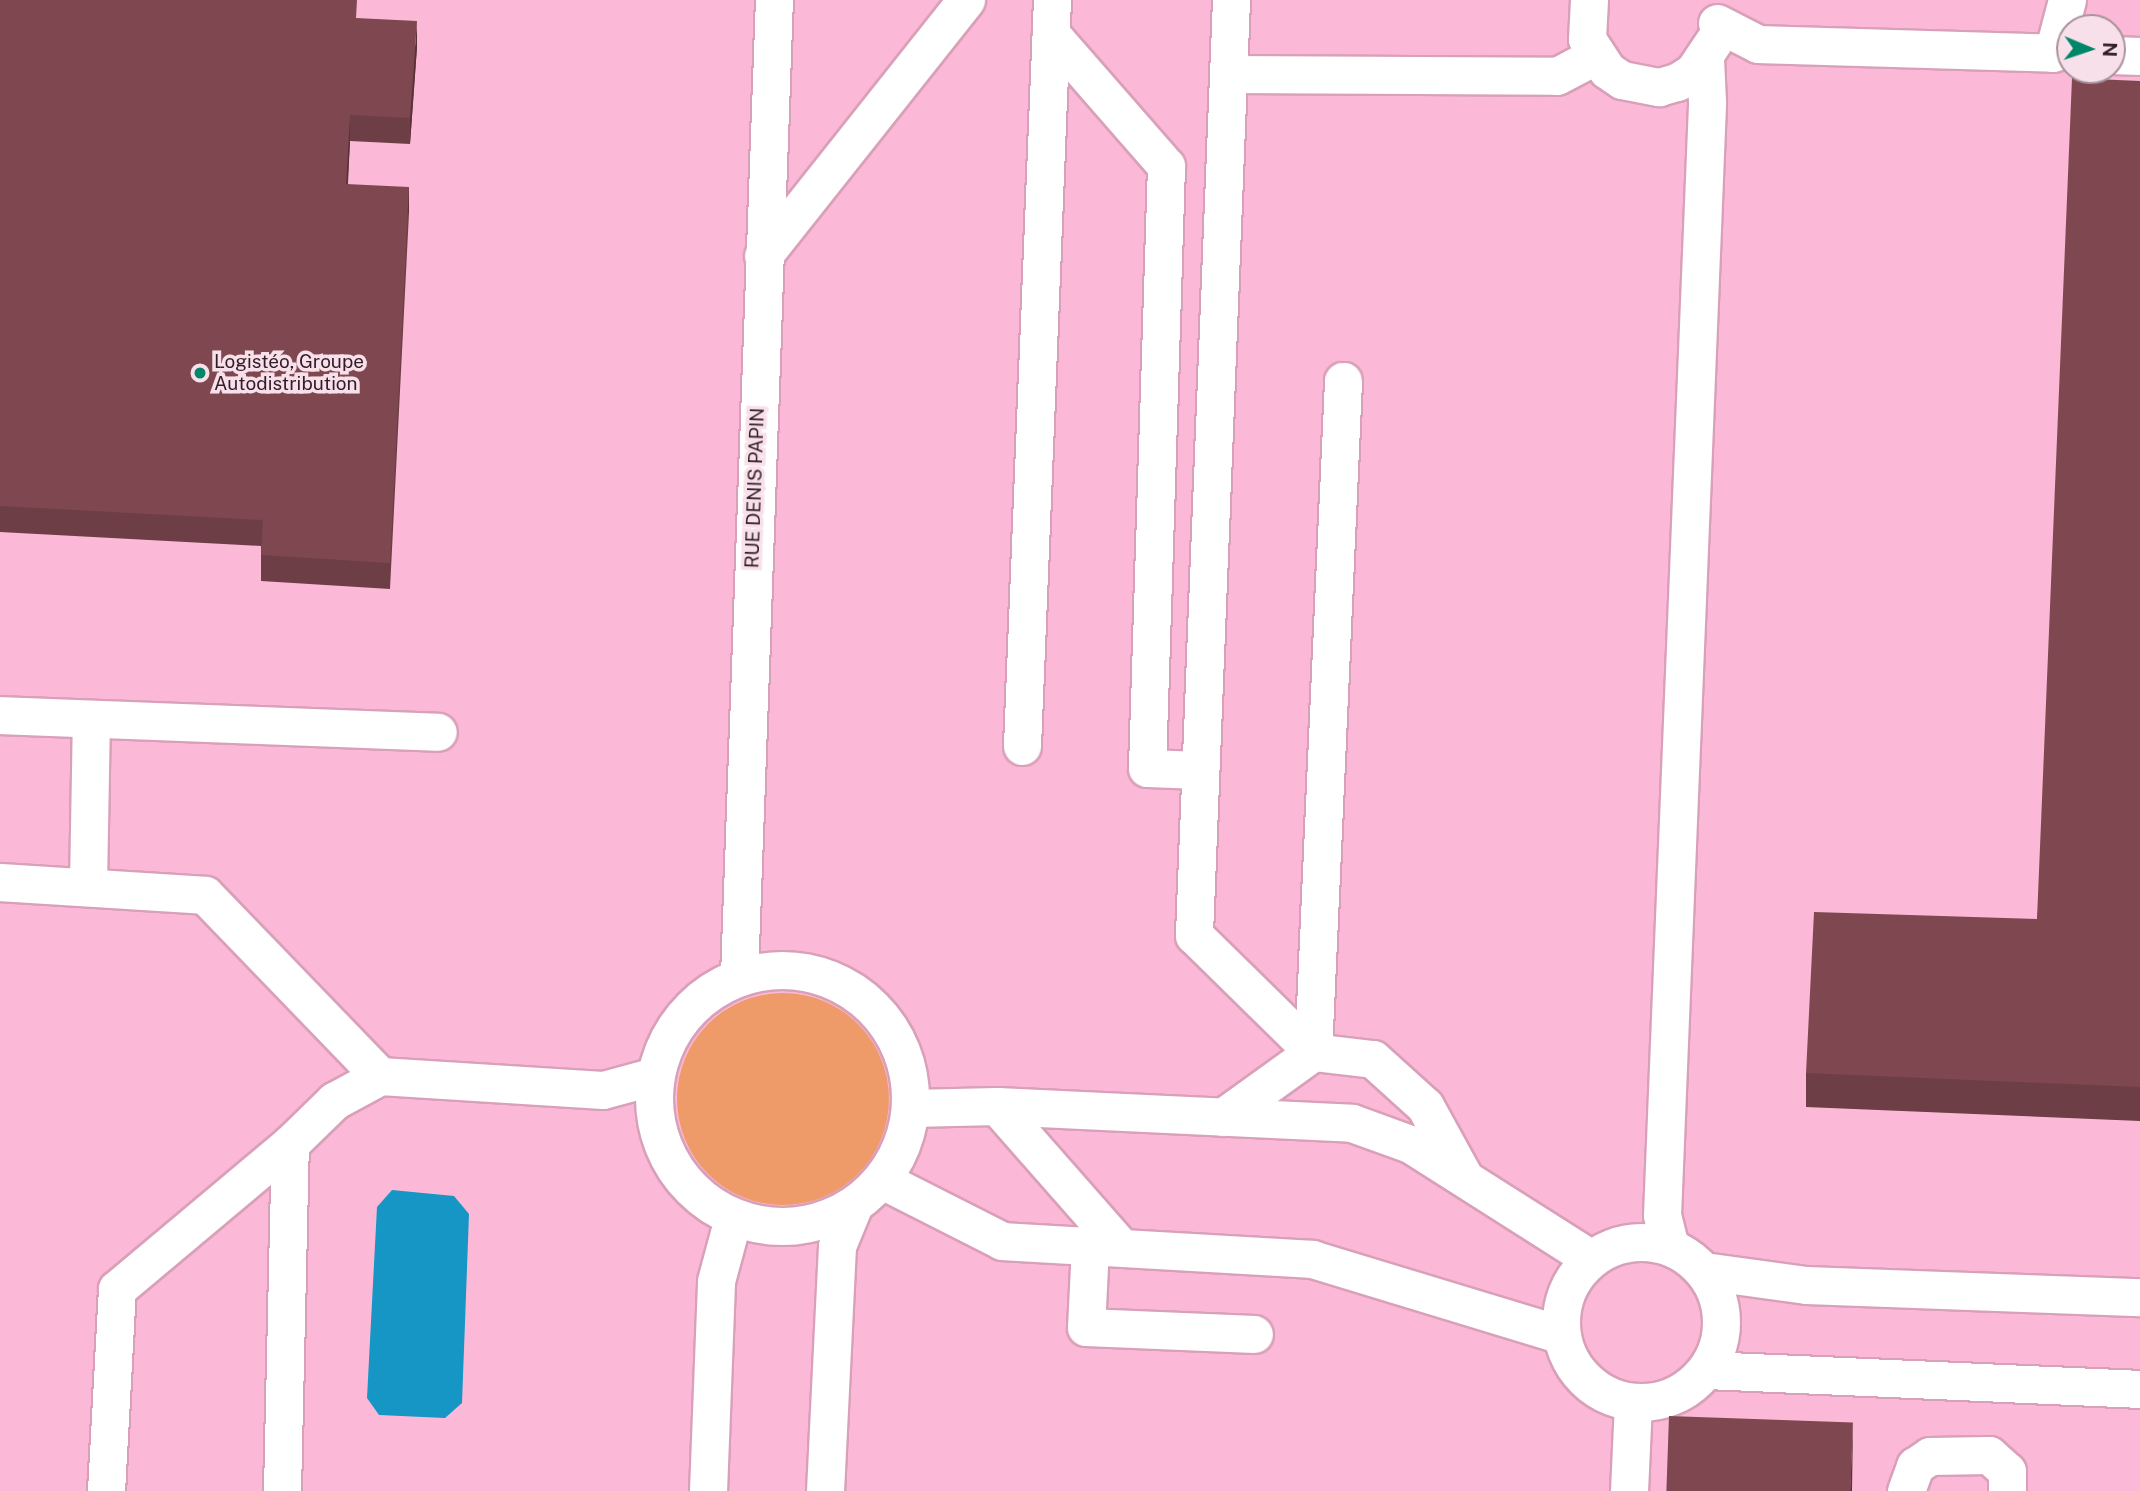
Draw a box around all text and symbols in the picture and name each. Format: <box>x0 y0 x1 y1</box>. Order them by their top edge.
north arrow <box>2056 14 2126 84</box>
text: N <box>2099 42 2121 57</box>
place label: Logistéo, Groupe Autodistribution <box>214 351 364 395</box>
marker: Logistéo, Groupe Autodistribution <box>192 365 208 381</box>
street label: RUE DENIS PAPIN <box>741 407 769 569</box>

